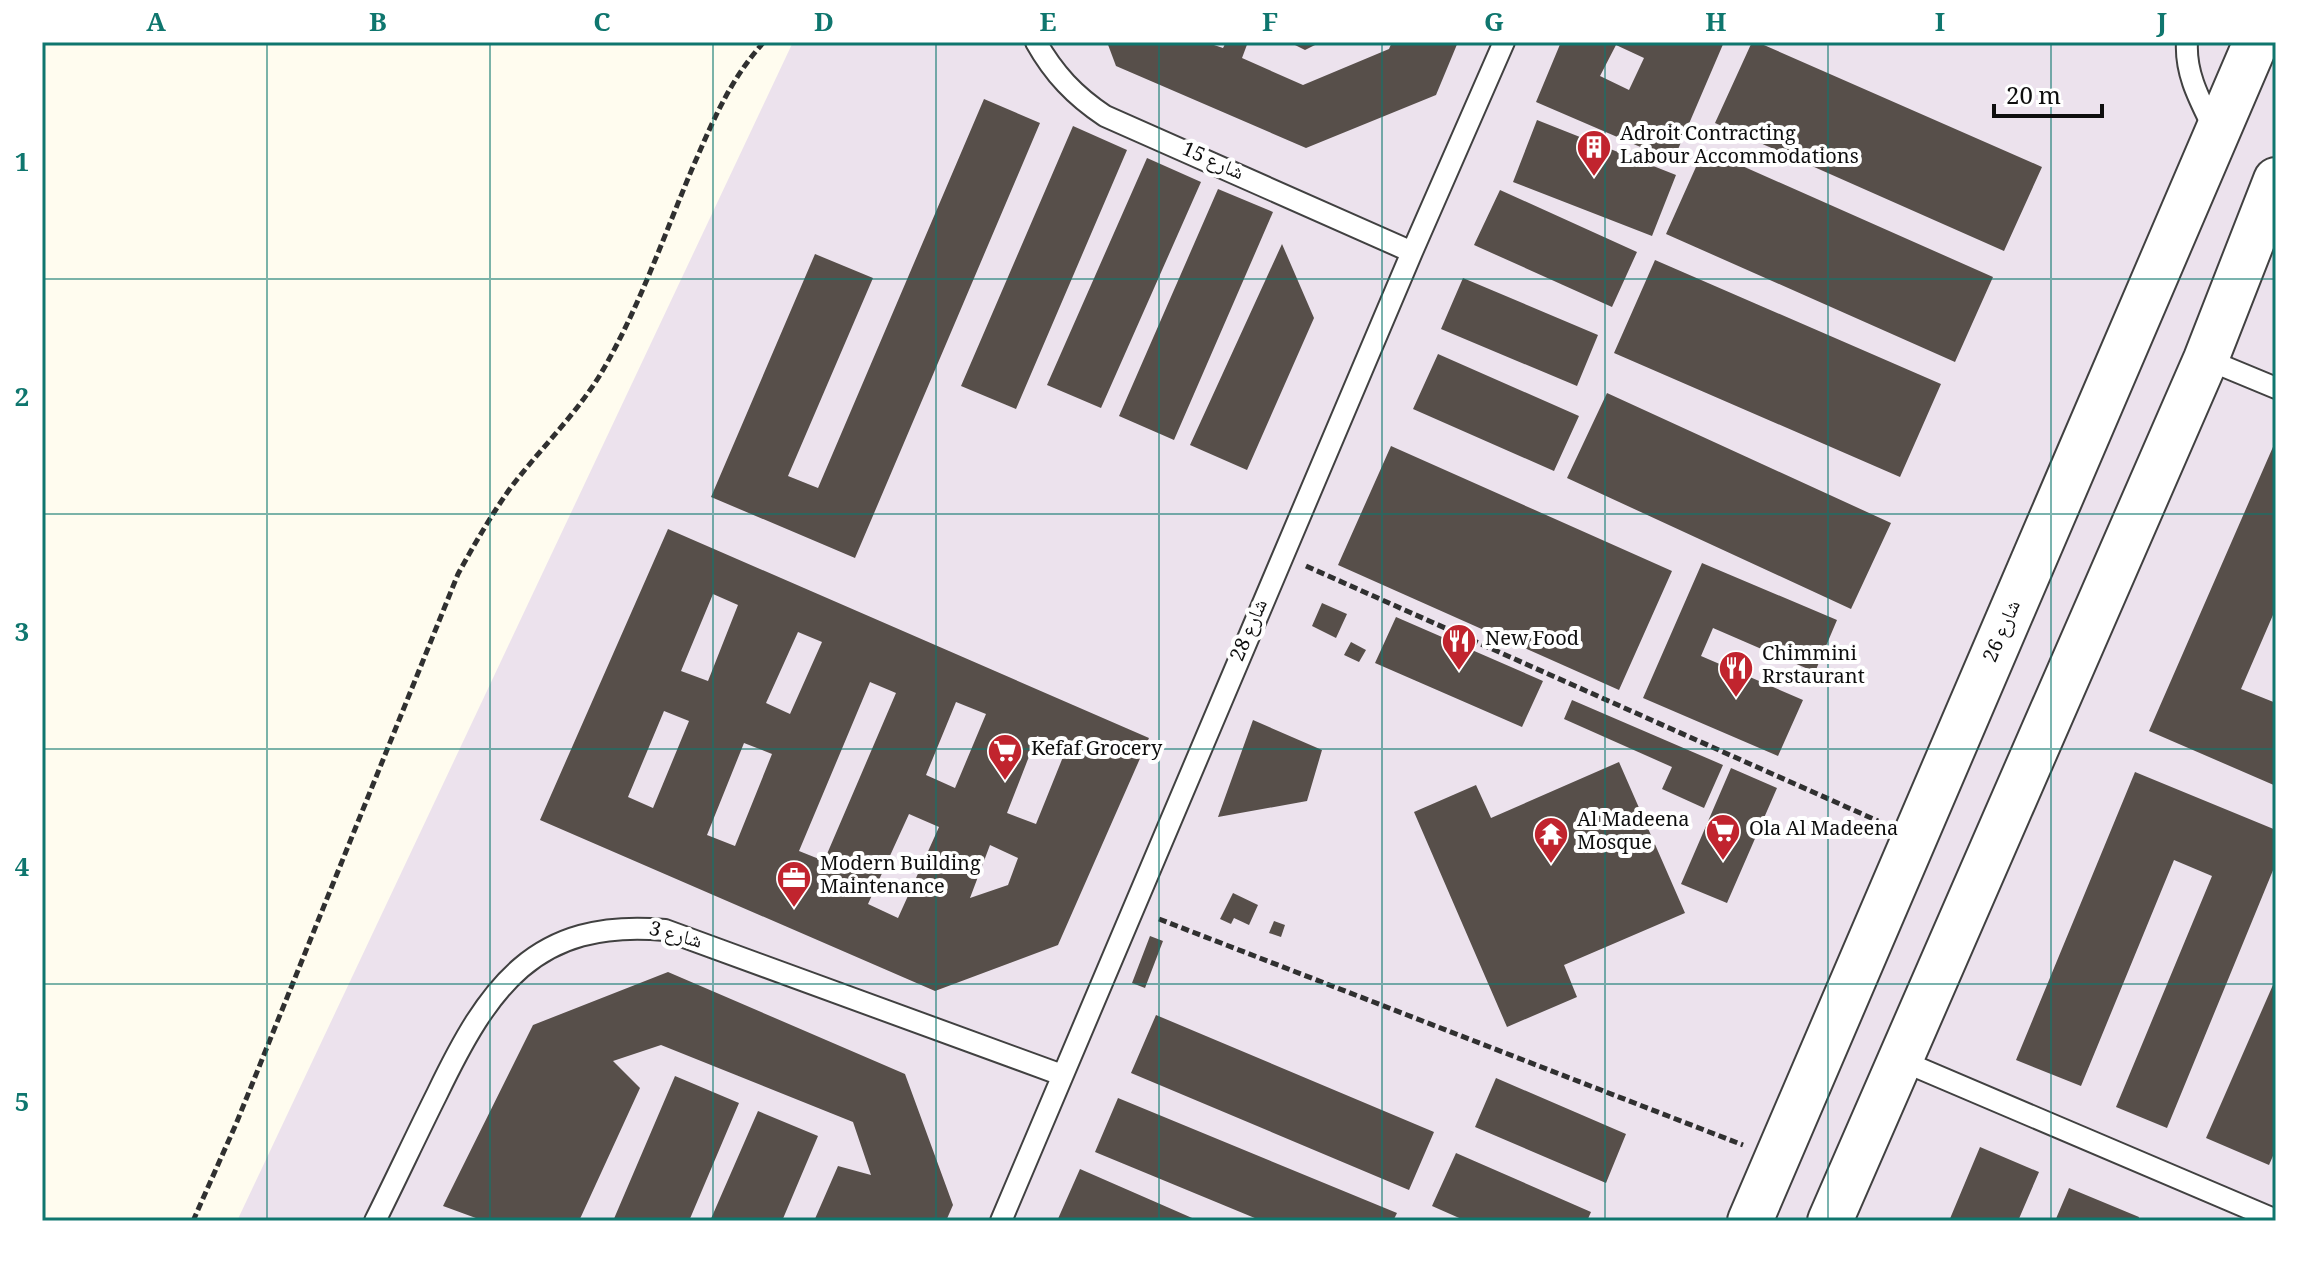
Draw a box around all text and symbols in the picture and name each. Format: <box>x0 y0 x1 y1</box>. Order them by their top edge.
text: A <box>146 3 166 47</box>
text: B <box>369 3 387 47</box>
text: C <box>593 3 611 47</box>
text: D <box>814 3 834 47</box>
text: E <box>1040 3 1057 47</box>
text: F <box>1262 3 1278 47</box>
text: G <box>1484 3 1504 47</box>
text: H <box>1705 3 1727 47</box>
text: I <box>1935 3 1945 47</box>
text: J <box>2156 3 2167 47</box>
scale bar <box>1994 68 2102 118</box>
text: 20 m <box>2006 78 2061 119</box>
place label: Adroit Contracting Labour Accommodations <box>1620 119 1859 176</box>
building icon: Adroit Contracting Labour Accommodations <box>1575 128 1613 178</box>
street label: شارع 15 <box>1175 134 1249 192</box>
text: 1 <box>15 143 29 187</box>
text: 2 <box>15 378 29 422</box>
street label: شارع 28 <box>1223 595 1279 667</box>
street label: شارع 26 <box>1976 596 2032 668</box>
text: 3 <box>15 613 29 657</box>
restaurant icon: New Food <box>1440 622 1478 672</box>
place label: New Food <box>1485 624 1579 658</box>
place label: Chimmini Rrstaurant <box>1762 639 1865 696</box>
restaurant icon: Chimmini Rrstaurant <box>1717 649 1755 699</box>
supermarket icon: Kefaf Grocery <box>986 732 1024 782</box>
place label: Kefaf Grocery <box>1031 734 1163 768</box>
place label: Al Madeena Mosque <box>1577 805 1690 862</box>
supermarket icon: Ola Al Madeena <box>1704 812 1742 862</box>
place label: Ola Al Madeena <box>1749 814 1898 848</box>
temple icon: Al Madeena Mosque <box>1532 815 1570 865</box>
text: 4 <box>15 848 30 892</box>
place label: Modern Building Maintenance <box>820 849 981 906</box>
office icon: Modern Building Maintenance <box>775 859 813 909</box>
street label: شارع 3 <box>645 914 705 960</box>
text: 5 <box>15 1083 29 1127</box>

